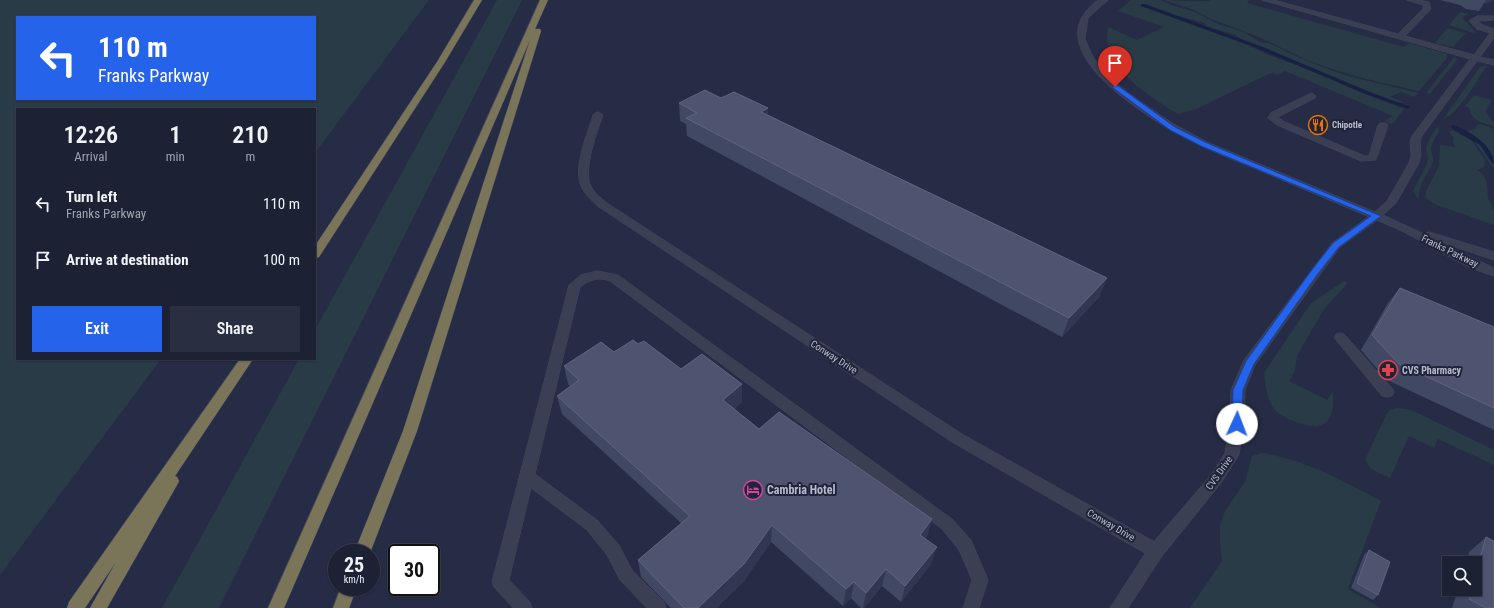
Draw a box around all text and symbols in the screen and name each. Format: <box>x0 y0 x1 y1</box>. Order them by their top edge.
text: 110 m <box>98 31 168 64</box>
icon: left <box>32 32 84 84</box>
pin <box>1098 46 1132 87</box>
icon: arrive <box>1104 52 1126 74</box>
text: Franks Parkway <box>98 65 209 86</box>
restaurant icon: Chipotle <box>1307 114 1329 136</box>
place label: Chipotle <box>1332 120 1363 130</box>
text: 12:26 <box>64 121 118 149</box>
text: 1 <box>169 121 181 149</box>
text: 210 <box>232 121 268 149</box>
text: Arrival <box>74 149 107 164</box>
text: min <box>166 149 185 164</box>
text: m <box>245 149 255 164</box>
text: Turn left <box>66 188 117 206</box>
icon: left <box>32 193 54 215</box>
text: 110 m <box>263 195 300 213</box>
text: Franks Parkway <box>66 206 146 221</box>
street label: Franks Parkway <box>1420 233 1480 269</box>
icon: arrive <box>32 249 54 271</box>
text: Arrive at destination <box>66 251 189 269</box>
text: 100 m <box>263 251 300 269</box>
button: Exit <box>32 306 162 352</box>
button: Share <box>170 306 300 352</box>
street label: Conway Drive <box>809 338 860 376</box>
pharmacy icon: CVS Pharmacy <box>1377 359 1399 381</box>
place label: CVS Pharmacy <box>1402 365 1462 376</box>
position arrow <box>1216 403 1258 445</box>
street label: CVS Drive <box>1203 454 1235 492</box>
hotel icon: Cambria Hotel <box>742 479 764 501</box>
place label: Cambria Hotel <box>767 483 836 497</box>
street label: Conway Drive <box>1085 507 1137 543</box>
speed limit sign: 30 <box>388 544 440 596</box>
text: 25 <box>344 553 364 577</box>
map controls <box>1442 556 1482 596</box>
button: search <box>1442 556 1482 596</box>
text: km/h <box>344 574 364 585</box>

